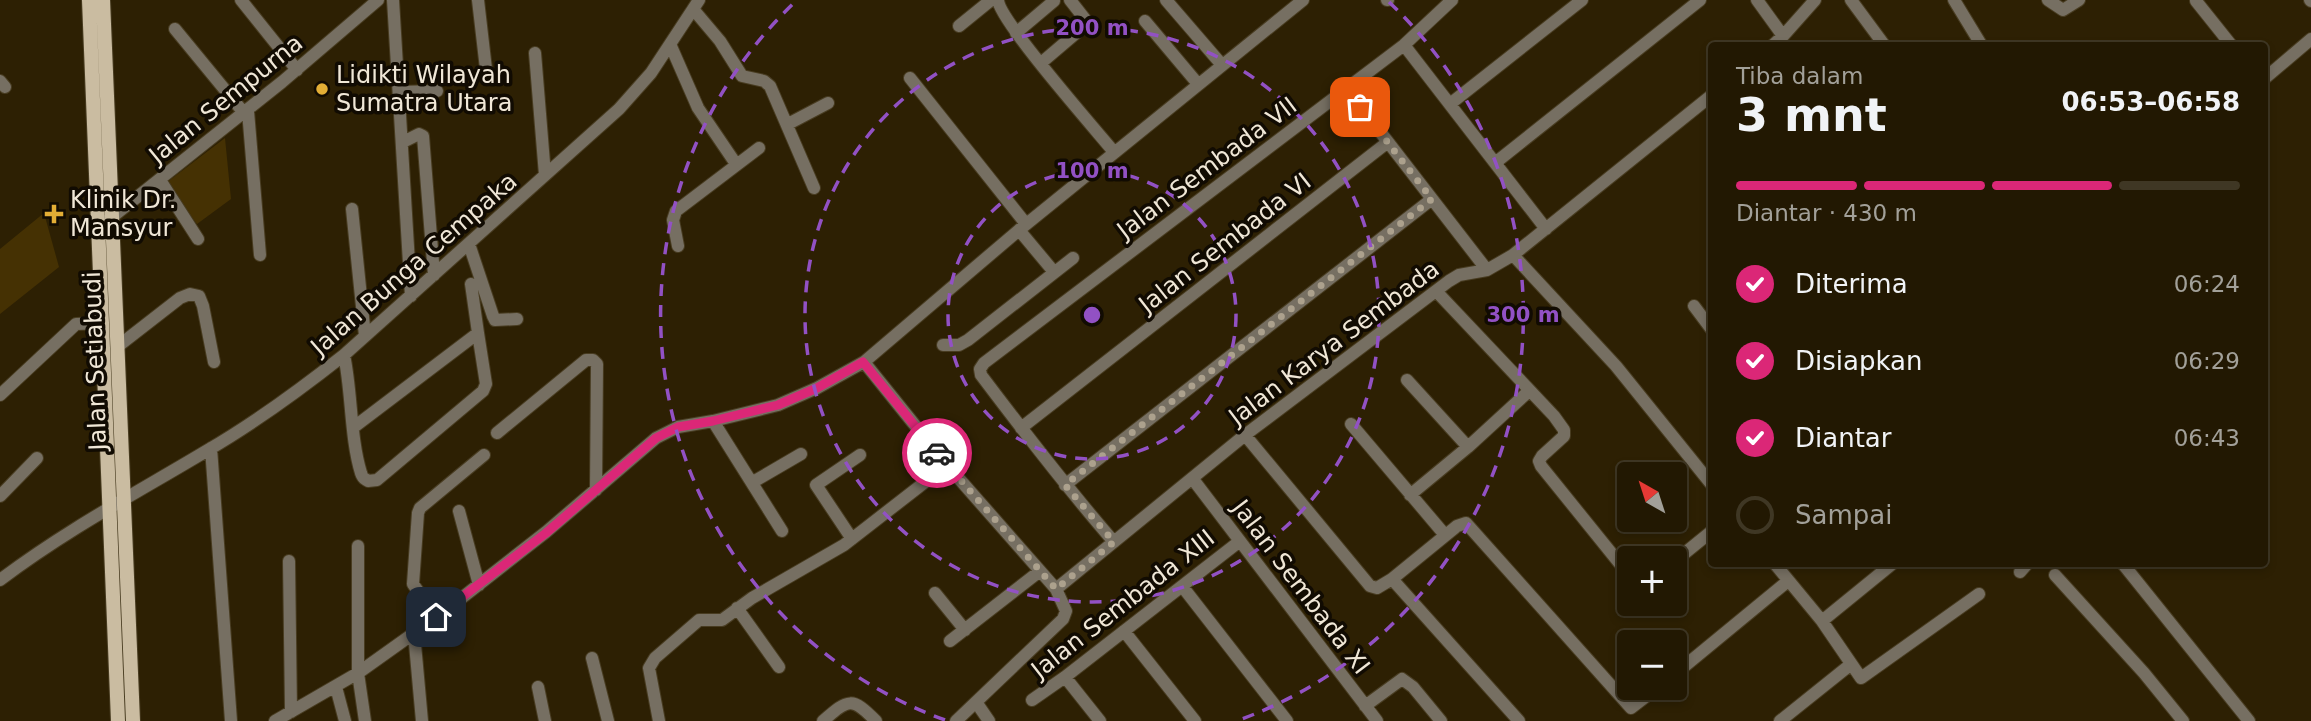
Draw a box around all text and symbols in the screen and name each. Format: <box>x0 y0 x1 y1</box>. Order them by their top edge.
text: 200 m <box>1055 16 1129 40</box>
street label: Jalan Sempurna <box>142 29 308 171</box>
place label: Lidikti Wilayah Sumatra Utara <box>336 61 512 117</box>
text: Tiba dalam <box>1736 63 1863 89</box>
pin <box>1330 77 1390 137</box>
marker: Lidikti Wilayah Sumatra Utara <box>314 81 330 97</box>
text: 06:53–06:58 <box>2061 87 2240 117</box>
icon: bag <box>1341 88 1379 126</box>
text: 3 mnt <box>1736 88 1887 142</box>
street label: Jalan Sembada VII <box>1111 91 1303 245</box>
text: 100 m <box>1055 159 1129 183</box>
street label: Jalan Bunga Cempaka <box>304 167 523 362</box>
street label: Jalan Sembada VI <box>1133 167 1317 319</box>
place label: Klinik Dr. Mansyur <box>70 186 176 242</box>
text: Diantar · 430 m <box>1736 200 1917 226</box>
marker: Klinik Dr. Mansyur <box>44 204 64 224</box>
street label: Jalan Karya Sembada <box>1222 255 1445 432</box>
icon: check <box>1736 265 1774 303</box>
text: Diterima <box>1795 269 1908 299</box>
street label: Jalan Setiabudi <box>78 271 112 453</box>
text: 06:24 <box>2174 271 2240 297</box>
centre of rings <box>1080 303 1104 327</box>
text: 300 m <box>1486 303 1560 327</box>
icon: check <box>1736 342 1774 380</box>
text: Disiapkan <box>1795 346 1922 376</box>
text: 06:29 <box>2174 348 2240 374</box>
courier <box>902 418 972 488</box>
icon: check <box>1736 419 1774 457</box>
text: Diantar <box>1795 423 1891 453</box>
text: 06:43 <box>2174 425 2240 451</box>
icon: car <box>918 434 956 472</box>
north arrow <box>1617 462 1687 532</box>
map controls <box>1617 462 1687 700</box>
street label: Jalan Sembada XI <box>1225 493 1375 679</box>
text: Sampai <box>1795 500 1892 530</box>
street label: Jalan Sembada XIII <box>1024 524 1220 685</box>
button: + <box>1617 546 1687 616</box>
pin <box>406 587 466 647</box>
icon: home <box>417 598 455 636</box>
button: − <box>1617 630 1687 700</box>

